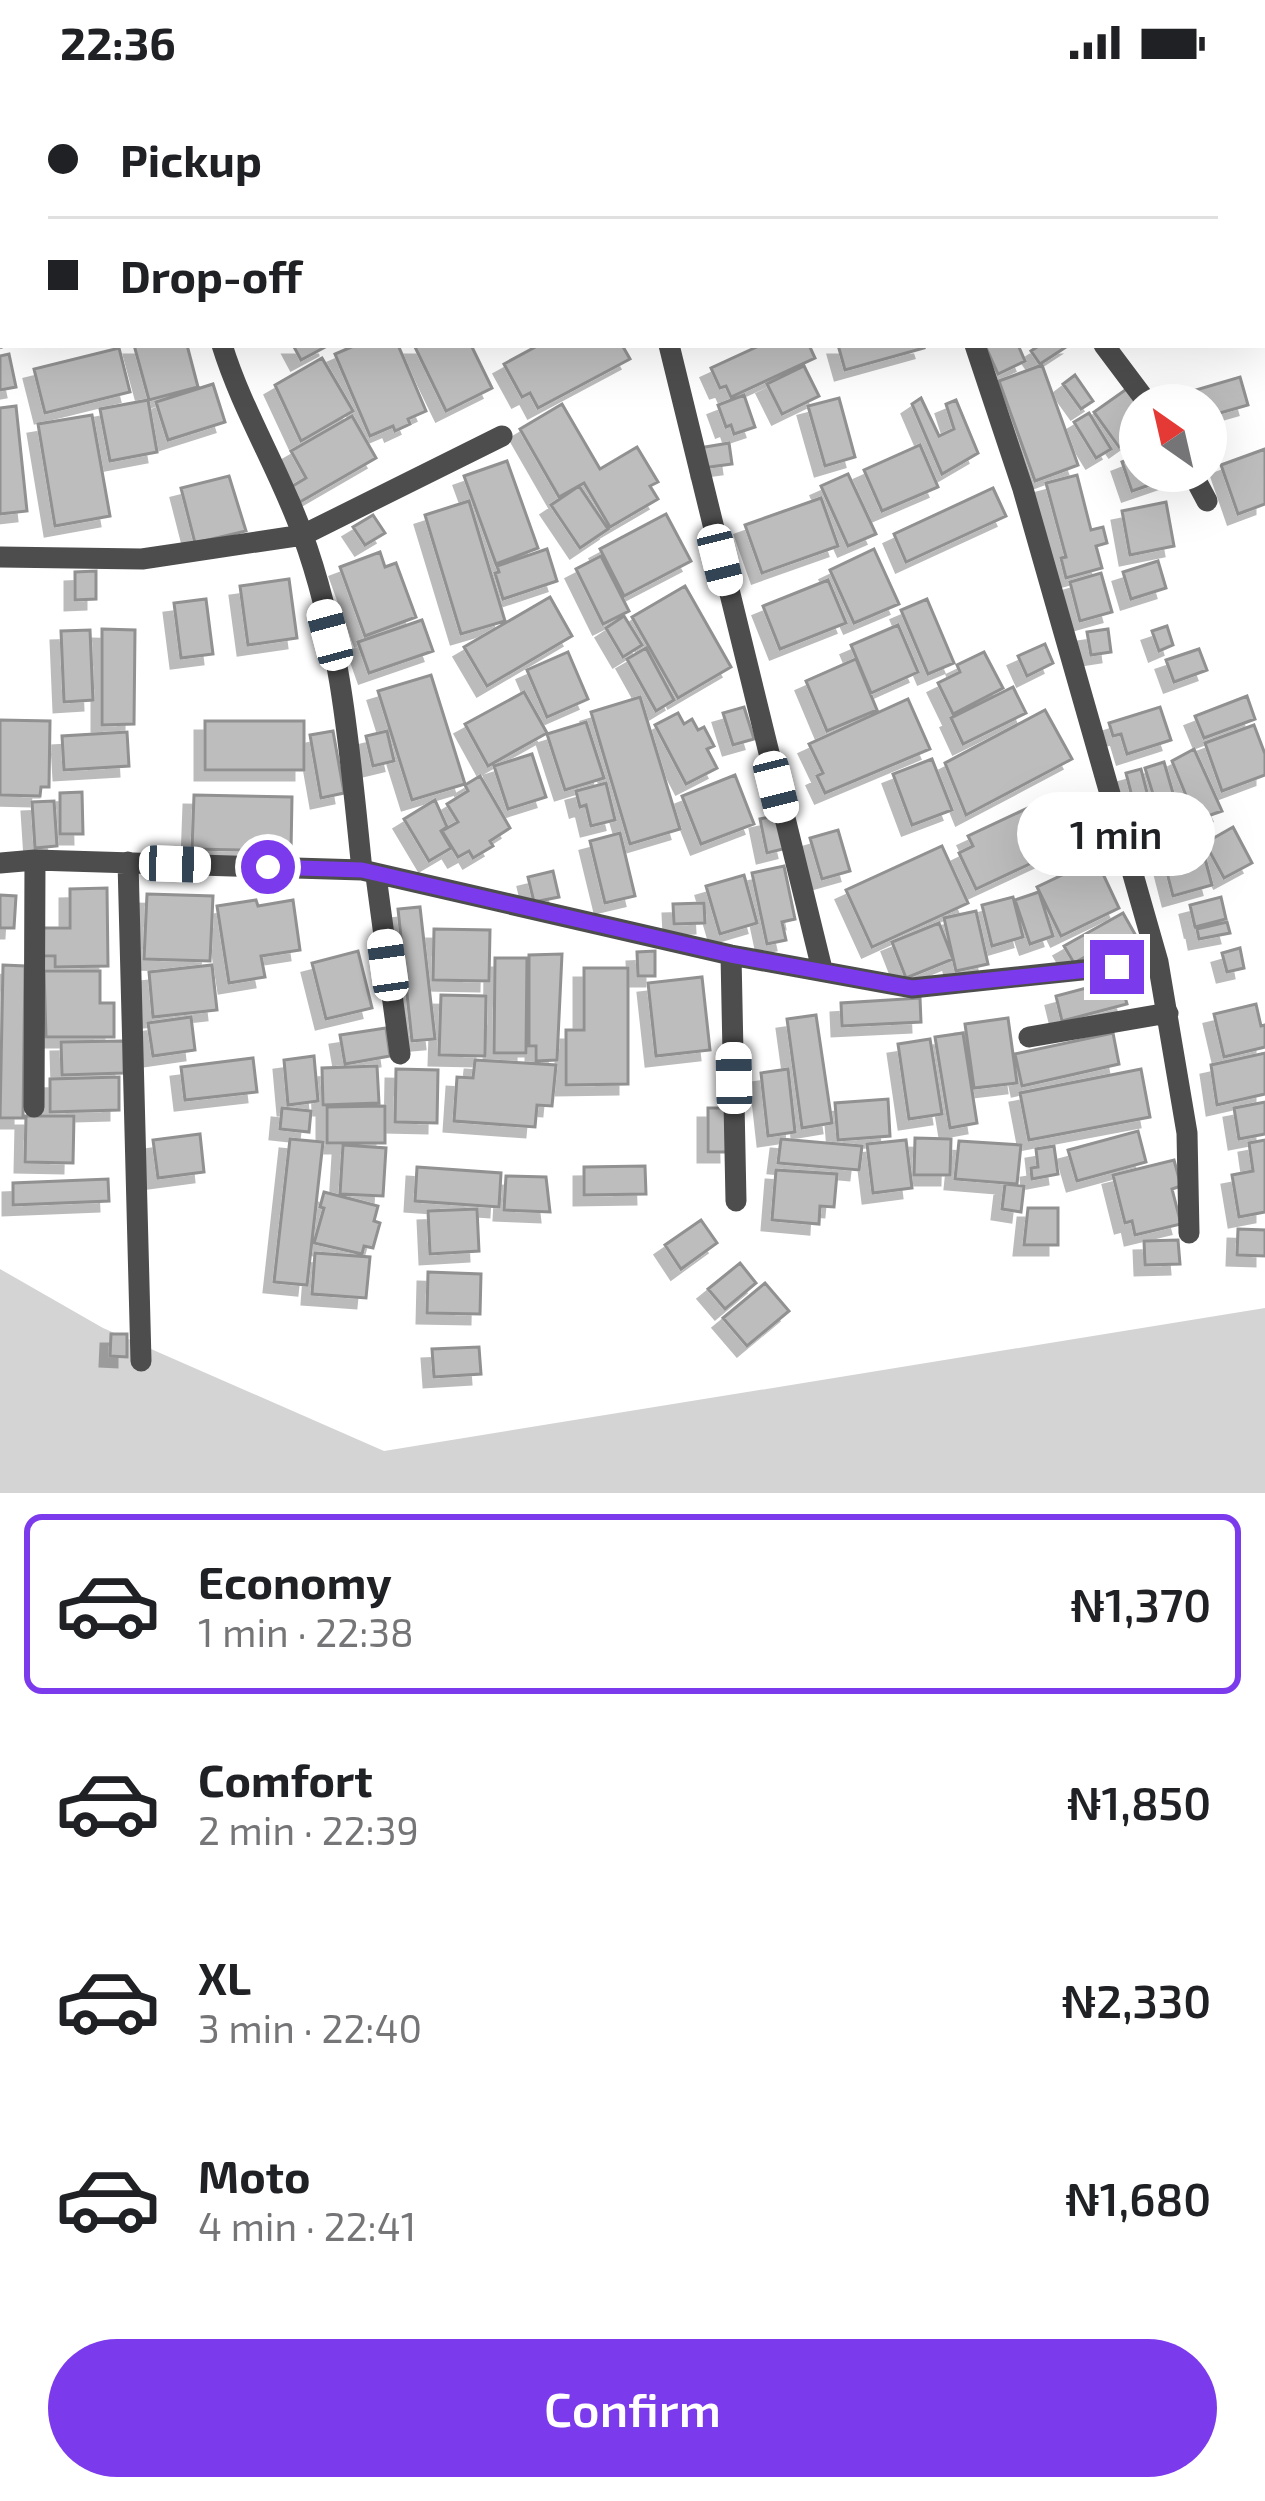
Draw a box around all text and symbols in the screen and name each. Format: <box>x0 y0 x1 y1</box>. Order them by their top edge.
text: 22:36 <box>60 15 176 69</box>
text: Pickup <box>120 132 262 186</box>
text: Drop-off <box>120 248 302 302</box>
north arrow <box>1119 384 1227 492</box>
map controls <box>1119 384 1227 492</box>
car <box>694 521 746 599</box>
car <box>303 596 357 674</box>
car <box>750 748 802 826</box>
callout: 1 min <box>1018 793 1216 877</box>
text: 1 min <box>1070 810 1162 857</box>
route start <box>241 840 295 894</box>
car <box>138 845 212 883</box>
car <box>365 927 411 1003</box>
route end <box>1090 940 1144 994</box>
car <box>715 1042 753 1114</box>
icon: car <box>54 1550 162 1658</box>
text: Economy <box>198 1554 392 1608</box>
text: ₦1,370 <box>1070 1577 1211 1631</box>
text: 1 min · 22:38 <box>198 1608 414 1655</box>
icon: car <box>54 1748 162 1856</box>
text: Comfort <box>198 1752 373 1806</box>
text: ₦1,850 <box>1067 1775 1211 1829</box>
text: 2 min · 22:39 <box>198 1806 419 1853</box>
icon: car <box>54 1946 162 2054</box>
text: XL <box>198 1950 251 2004</box>
text: ₦2,330 <box>1061 1973 1211 2027</box>
text: 3 min · 22:40 <box>198 2004 422 2051</box>
icon: car <box>54 2144 162 2252</box>
text: Moto <box>198 2148 311 2202</box>
text: ₦1,680 <box>1065 2171 1211 2225</box>
text: 4 min · 22:41 <box>198 2202 416 2249</box>
button: Confirm <box>48 2339 1217 2477</box>

